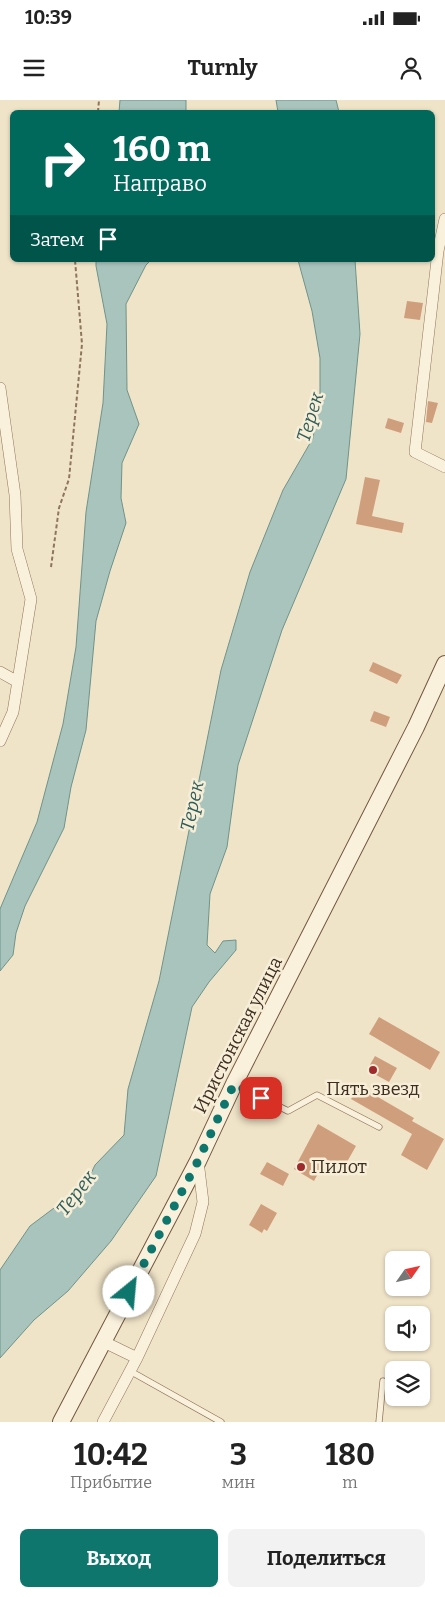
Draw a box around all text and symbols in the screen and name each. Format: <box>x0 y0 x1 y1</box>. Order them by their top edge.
text: 10:39 <box>25 6 72 29</box>
icon: menu <box>20 54 48 82</box>
text: Turnly <box>187 54 258 81</box>
icon: person <box>397 54 425 82</box>
text: 160 m <box>113 128 211 170</box>
icon: right <box>30 130 95 195</box>
text: Направо <box>113 170 207 197</box>
icon: arrive <box>94 225 122 253</box>
text: Затем <box>30 228 84 251</box>
water label: Терек <box>292 389 329 445</box>
water label: Терек <box>175 778 209 833</box>
street label: Иристонская улица <box>189 953 287 1117</box>
marker: Пять звезд <box>367 1064 379 1076</box>
pin <box>240 1077 282 1119</box>
place label: Пять звезд <box>326 1078 420 1100</box>
icon: arrive <box>247 1084 275 1112</box>
place label: Пилот <box>311 1156 367 1178</box>
marker: Пилот <box>295 1161 307 1173</box>
water label: Терек <box>51 1166 101 1220</box>
north arrow <box>385 1251 430 1296</box>
map controls <box>385 1251 430 1406</box>
position arrow <box>102 1265 154 1317</box>
button: sound <box>385 1306 430 1351</box>
button: layers <box>385 1361 430 1406</box>
text: 10:42 <box>74 1437 148 1473</box>
text: 3 <box>230 1437 247 1473</box>
text: 180 <box>325 1437 375 1473</box>
text: Прибытие <box>70 1473 152 1492</box>
text: мин <box>222 1473 255 1492</box>
text: m <box>342 1473 358 1492</box>
button: Выход <box>20 1529 218 1587</box>
button: Поделиться <box>228 1529 425 1587</box>

